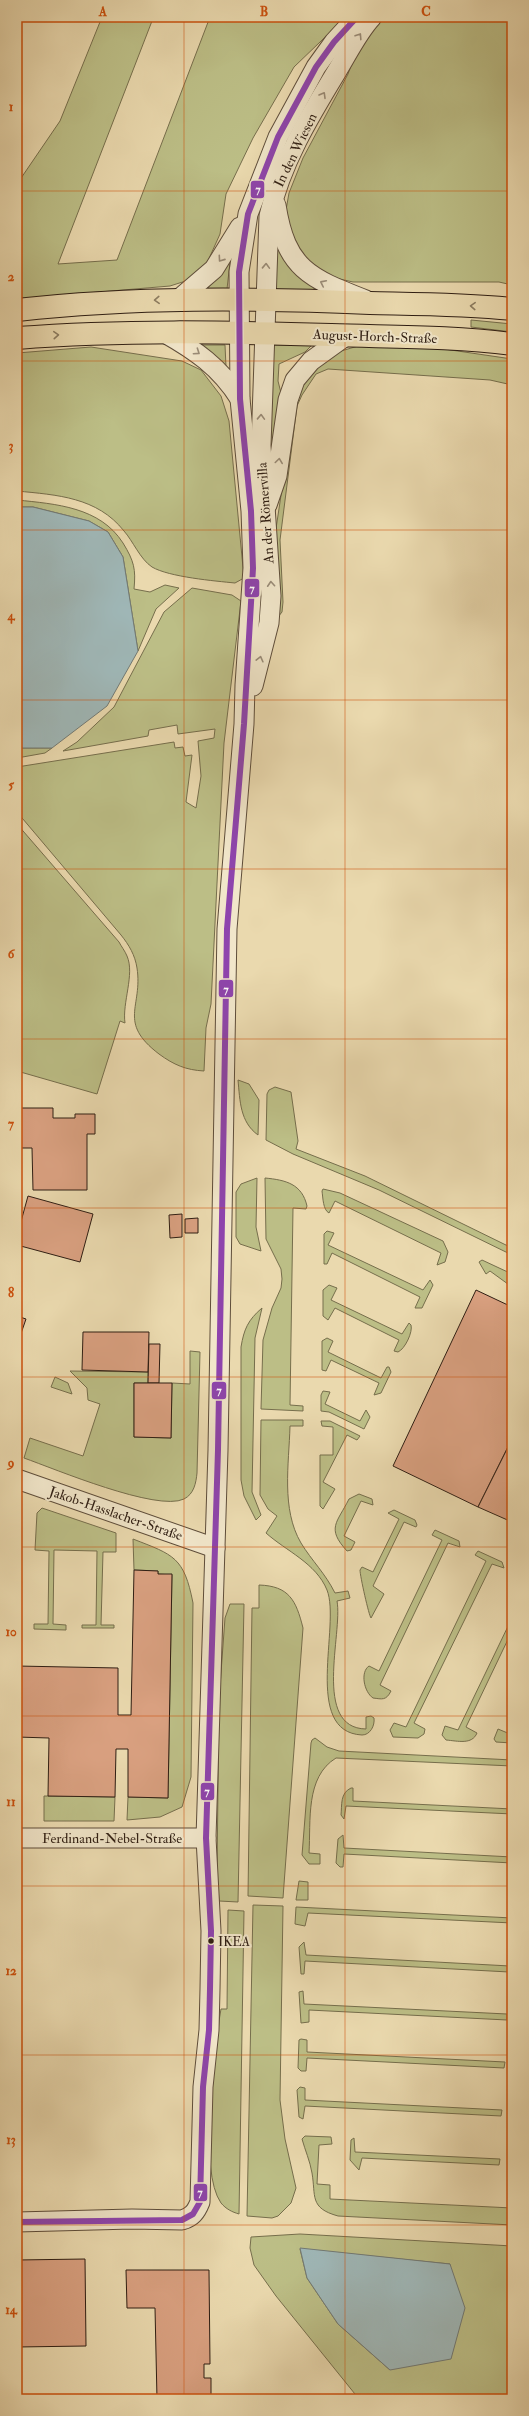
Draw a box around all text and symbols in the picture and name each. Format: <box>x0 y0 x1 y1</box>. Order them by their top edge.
text: A <box>98 4 108 20</box>
text: B <box>260 4 268 20</box>
text: C <box>421 4 431 20</box>
one-way arrow <box>354 34 361 41</box>
one-way arrow <box>318 92 325 99</box>
text: 1 <box>9 99 14 115</box>
street label: In den Wiesen <box>270 110 321 190</box>
line badge: 7 <box>250 180 265 199</box>
text: 7 <box>255 183 261 196</box>
one-way arrow <box>219 255 226 262</box>
one-way arrow <box>262 263 270 269</box>
text: 2 <box>8 269 15 285</box>
one-way arrow <box>320 280 328 288</box>
one-way arrow <box>154 296 160 305</box>
one-way arrow <box>470 302 476 310</box>
street label: August-Horch-Straße <box>312 326 438 347</box>
one-way arrow <box>53 330 59 339</box>
one-way arrow <box>192 347 199 354</box>
one-way arrow <box>257 414 265 420</box>
text: 3 <box>9 438 14 454</box>
one-way arrow <box>274 458 283 464</box>
street label: An der Römervilla <box>253 462 278 565</box>
line badge: 7 <box>244 578 260 598</box>
one-way arrow <box>266 581 275 587</box>
text: 7 <box>249 582 255 595</box>
text: 4 <box>6 608 15 624</box>
one-way arrow <box>256 656 264 662</box>
text: 5 <box>8 777 14 793</box>
text: 6 <box>8 946 16 962</box>
line badge: 7 <box>218 979 234 998</box>
text: 7 <box>223 983 229 996</box>
text: 7 <box>8 1116 15 1132</box>
text: 8 <box>8 1285 14 1301</box>
line badge: 7 <box>211 1381 227 1400</box>
text: 7 <box>216 1384 222 1397</box>
text: 9 <box>6 1455 15 1471</box>
street label: Jakob-Hasslacher-Straße <box>46 1482 185 1544</box>
text: 10 <box>5 1624 17 1640</box>
line badge: 7 <box>200 1782 215 1801</box>
text: 7 <box>204 1785 210 1798</box>
text: 11 <box>6 1794 16 1810</box>
street label: Ferdinand-Nebel-Straße <box>42 1830 182 1847</box>
place label: IKEA <box>218 1934 251 1950</box>
marker: IKEA <box>206 1936 216 1946</box>
text: 12 <box>5 1963 17 1979</box>
text: 13 <box>6 2132 16 2148</box>
line badge: 7 <box>193 2183 208 2202</box>
text: 7 <box>197 2186 203 2199</box>
text: 14 <box>5 2302 18 2318</box>

